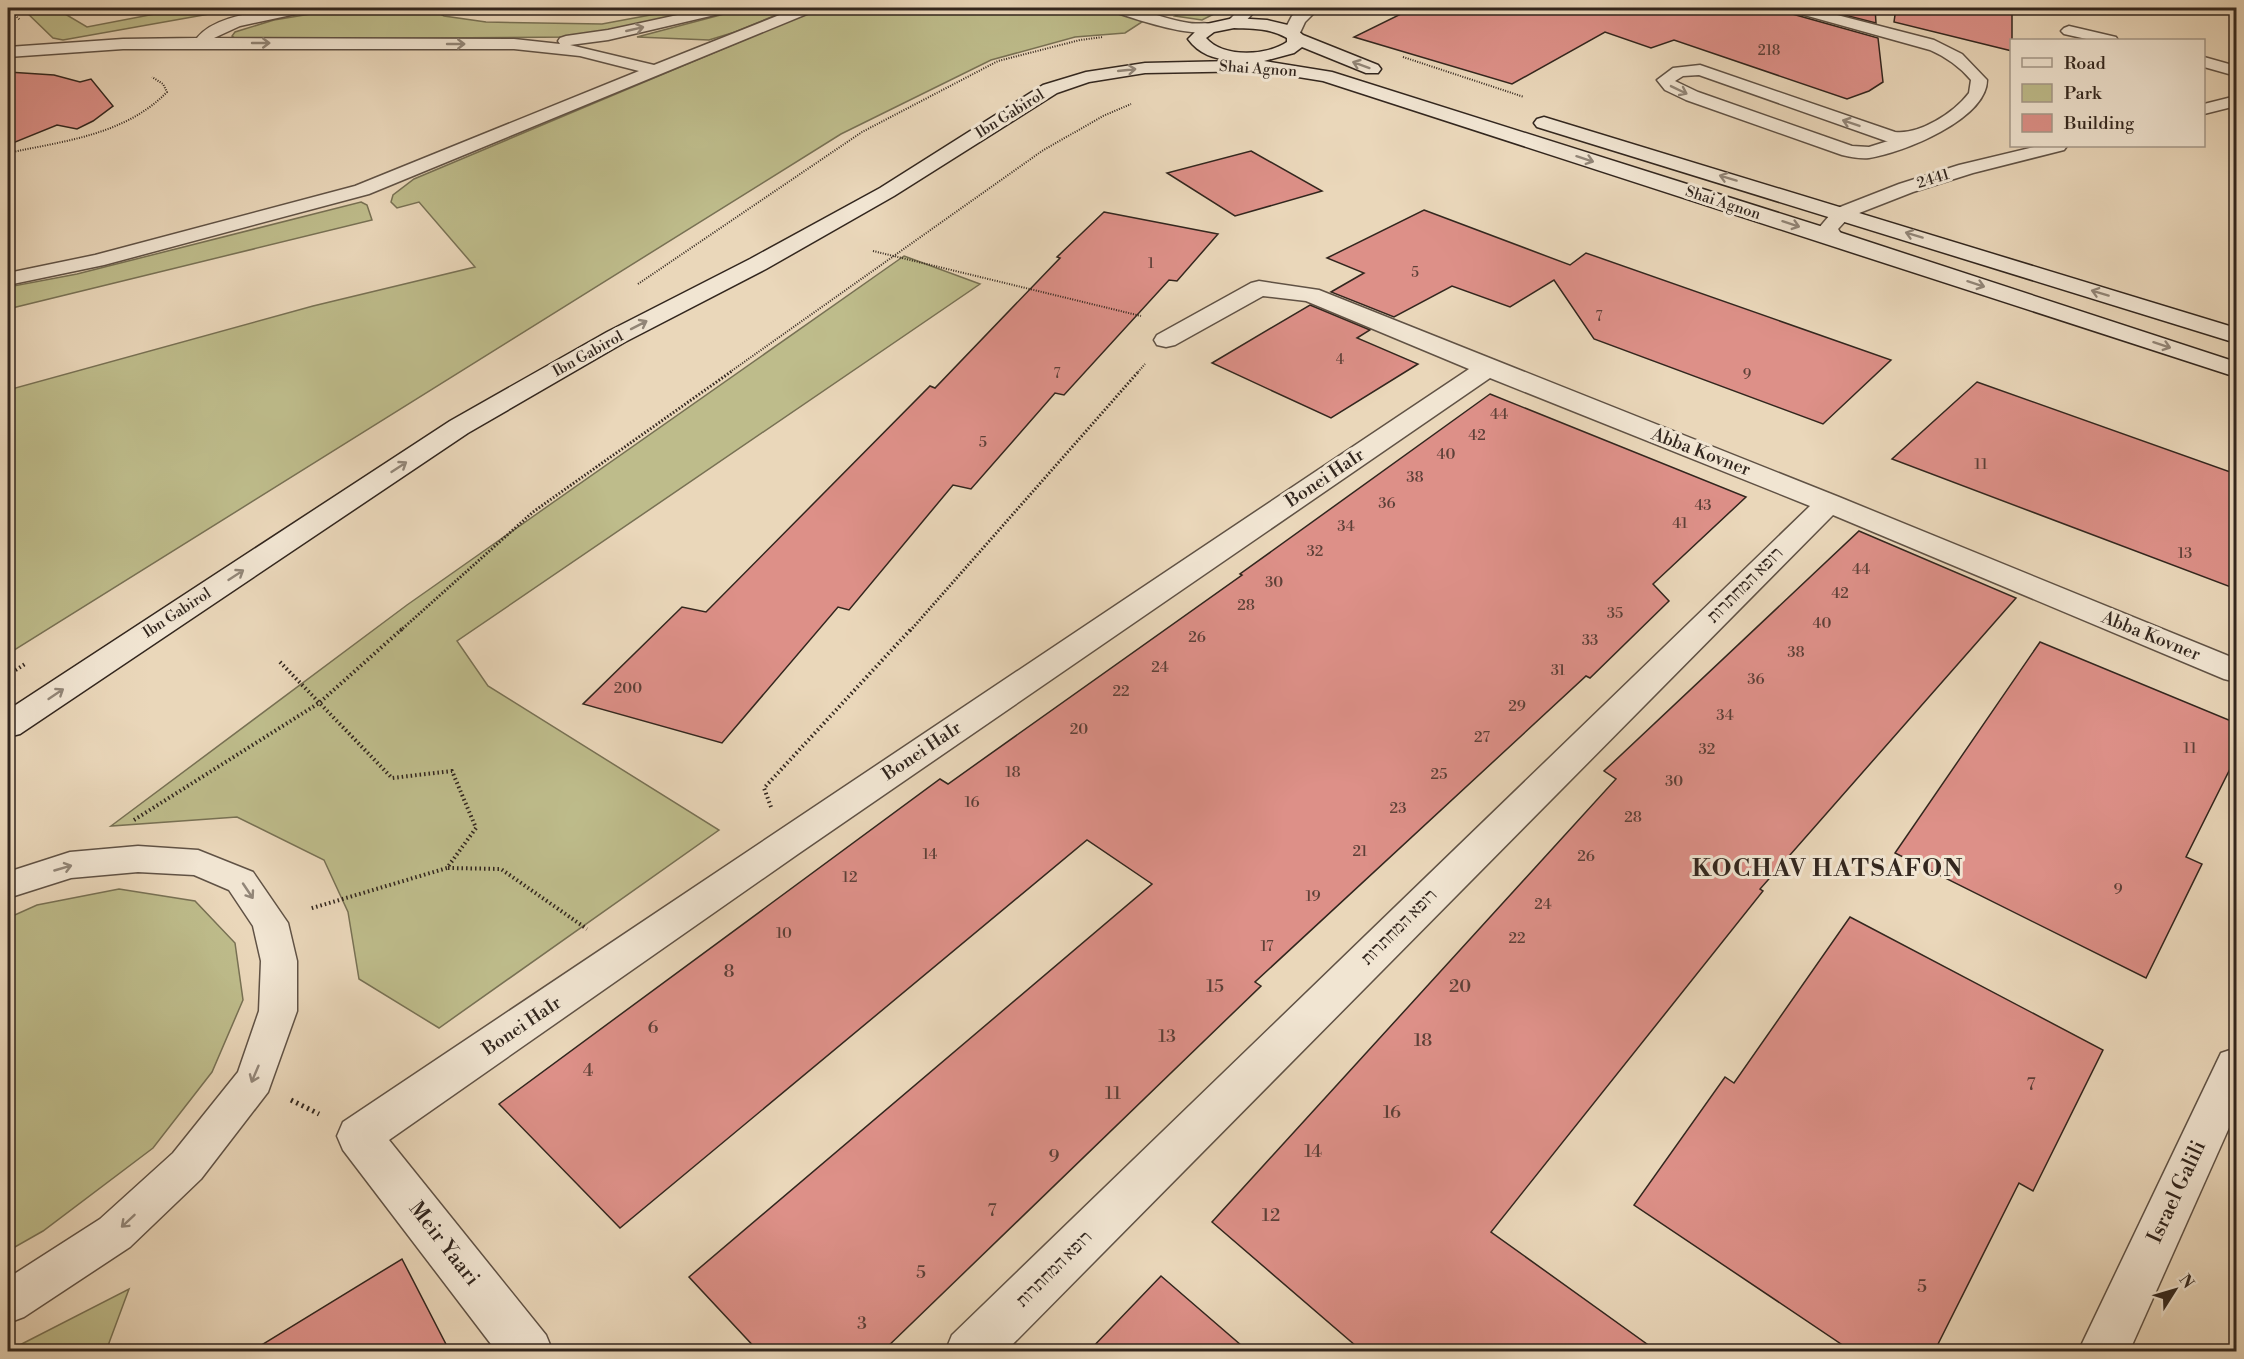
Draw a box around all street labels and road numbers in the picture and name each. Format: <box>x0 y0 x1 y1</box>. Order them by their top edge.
street label: Shai Agnon <box>1218 57 1298 81</box>
street label: Ibn Gabirol <box>972 85 1048 143</box>
street label: 2441 <box>1914 165 1952 193</box>
street label: Shai Agnon <box>1683 182 1763 224</box>
street label: Ibn Gabirol <box>549 327 627 381</box>
street label: Abba Kovner <box>1647 422 1754 482</box>
street label: Bonei HaIr <box>1280 443 1369 513</box>
street label: רופא המחתרות <box>1702 542 1788 628</box>
street label: Ibn Gabirol <box>139 584 215 642</box>
street label: Abba Kovner <box>2097 605 2204 666</box>
street label: Bonei HaIr <box>877 716 966 786</box>
street label: רופא המחתרות <box>1356 884 1442 970</box>
street label: Bonei HaIr <box>477 991 566 1061</box>
street label: Israel Galili <box>2142 1136 2212 1247</box>
street label: Meir Yaari <box>403 1197 485 1291</box>
street label: רופא המחתרות <box>1011 1226 1097 1312</box>

